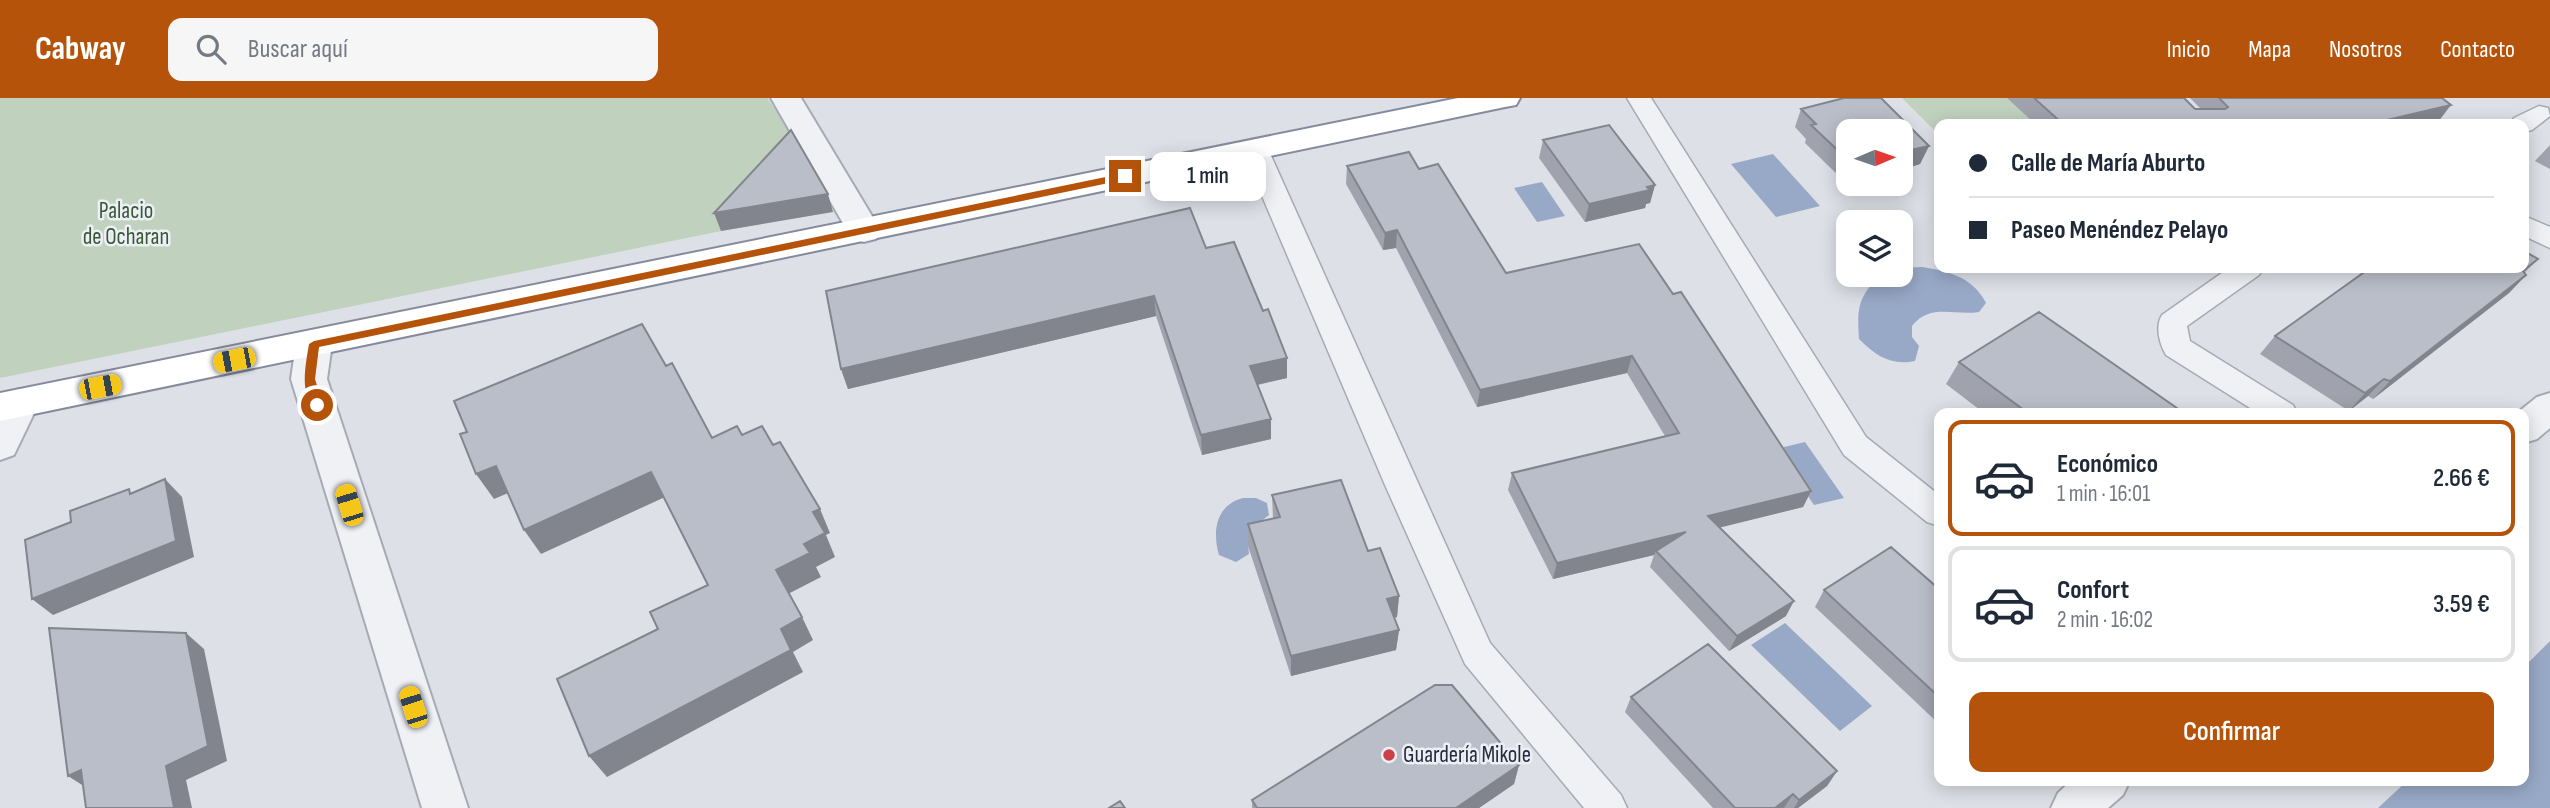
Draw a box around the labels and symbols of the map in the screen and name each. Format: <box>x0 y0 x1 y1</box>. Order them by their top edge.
north arrow <box>1836 119 1913 196</box>
callout: 1 min <box>1150 152 1265 200</box>
route end <box>1109 160 1141 192</box>
park label: Palacio de Ocharan <box>83 197 169 251</box>
car <box>212 346 257 374</box>
car <box>78 373 123 401</box>
route start <box>301 389 333 421</box>
car <box>333 482 366 528</box>
car <box>397 684 430 730</box>
place label: Guardería Mikole <box>1403 741 1531 769</box>
marker: Guardería Mikole <box>1381 747 1397 763</box>

